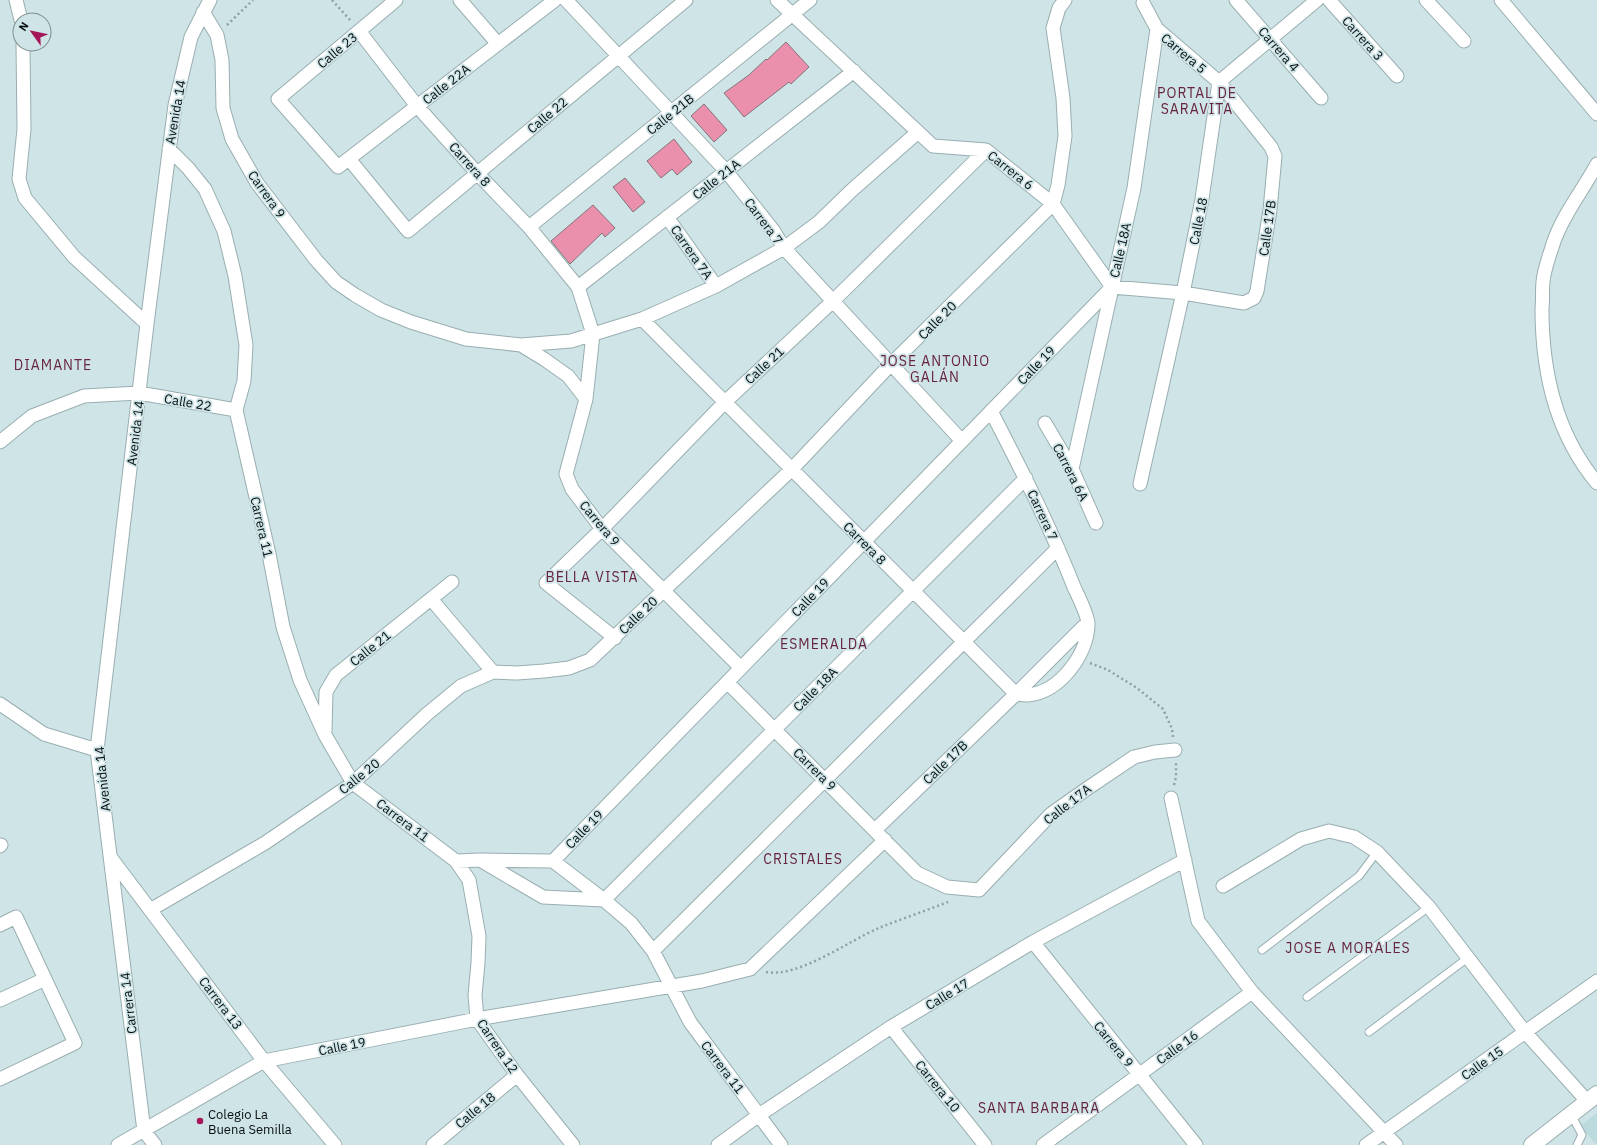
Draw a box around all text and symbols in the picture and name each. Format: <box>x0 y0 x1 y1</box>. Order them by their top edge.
north arrow <box>12 12 52 52</box>
street label: Carrera 3 <box>1338 13 1387 64</box>
text: N <box>16 19 32 34</box>
street label: Carrera 4 <box>1254 23 1303 75</box>
street label: Calle 23 <box>314 28 361 72</box>
street label: Carrera 5 <box>1157 29 1210 77</box>
street label: Calle 22A <box>419 60 474 108</box>
street label: Avenida 14 <box>161 78 190 146</box>
district label: PORTAL DE SARAVITA <box>1157 84 1237 118</box>
street label: Calle 21B <box>643 90 698 139</box>
street label: Calle 22 <box>524 93 571 137</box>
street label: Carrera 8 <box>445 139 494 190</box>
street label: Carrera 6 <box>984 147 1037 194</box>
street label: Calle 21A <box>689 155 744 203</box>
street label: Carrera 9 <box>244 167 289 221</box>
street label: Carrera 7 <box>741 195 787 248</box>
street label: Calle 18 <box>1186 196 1211 246</box>
street label: Calle 17B <box>1255 199 1280 257</box>
street label: Calle 18A <box>1106 220 1135 279</box>
street label: Carrera 7A <box>667 222 717 283</box>
street label: Calle 20 <box>914 297 960 343</box>
street label: Calle 19 <box>1014 342 1059 388</box>
street label: Calle 21 <box>741 343 788 388</box>
district label: JOSE ANTONIO GALÁN <box>880 352 990 386</box>
district label: DIAMANTE <box>14 356 92 374</box>
street label: Calle 22 <box>163 390 213 415</box>
street label: Avenida 14 <box>123 399 148 467</box>
street label: Carrera 6A <box>1049 441 1093 505</box>
street label: Carrera 7 <box>1023 487 1062 543</box>
street label: Carrera 11 <box>246 495 277 559</box>
street label: Carrera 9 <box>576 497 624 550</box>
street label: Carrera 8 <box>839 518 890 569</box>
district label: BELLA VISTA <box>545 568 639 586</box>
street label: Calle 19 <box>788 574 833 620</box>
street label: Calle 20 <box>615 592 662 638</box>
street label: Calle 21 <box>346 627 394 670</box>
district label: ESMERALDA <box>780 635 868 653</box>
street label: Calle 18A <box>789 663 842 715</box>
street label: Calle 17B <box>919 737 972 788</box>
street label: Carrera 9 <box>789 744 840 795</box>
street label: Avenida 14 <box>91 745 114 812</box>
street label: Calle 20 <box>335 755 383 798</box>
street label: Calle 17A <box>1040 780 1095 828</box>
street label: Carrera 11 <box>373 795 433 846</box>
street label: Calle 19 <box>562 806 607 852</box>
district label: CRISTALES <box>763 850 843 868</box>
district label: JOSE A MORALES <box>1285 939 1411 957</box>
street label: Carrera 14 <box>116 971 141 1035</box>
street label: Carrera 13 <box>195 973 246 1033</box>
street label: Calle 17 <box>922 975 972 1014</box>
street label: Carrera 12 <box>473 1016 522 1077</box>
street label: Carrera 9 <box>1090 1018 1137 1071</box>
street label: Calle 16 <box>1153 1026 1202 1068</box>
street label: Calle 19 <box>317 1034 367 1059</box>
street label: Carrera 11 <box>697 1037 748 1097</box>
street label: Calle 15 <box>1458 1043 1507 1084</box>
street label: Carrera 10 <box>912 1057 964 1116</box>
street label: Calle 18 <box>452 1088 499 1132</box>
district label: SANTA BARBARA <box>978 1099 1100 1117</box>
place label: Colegio La Buena Semilla <box>208 1106 292 1138</box>
marker: Colegio La Buena Semilla <box>195 1116 205 1126</box>

